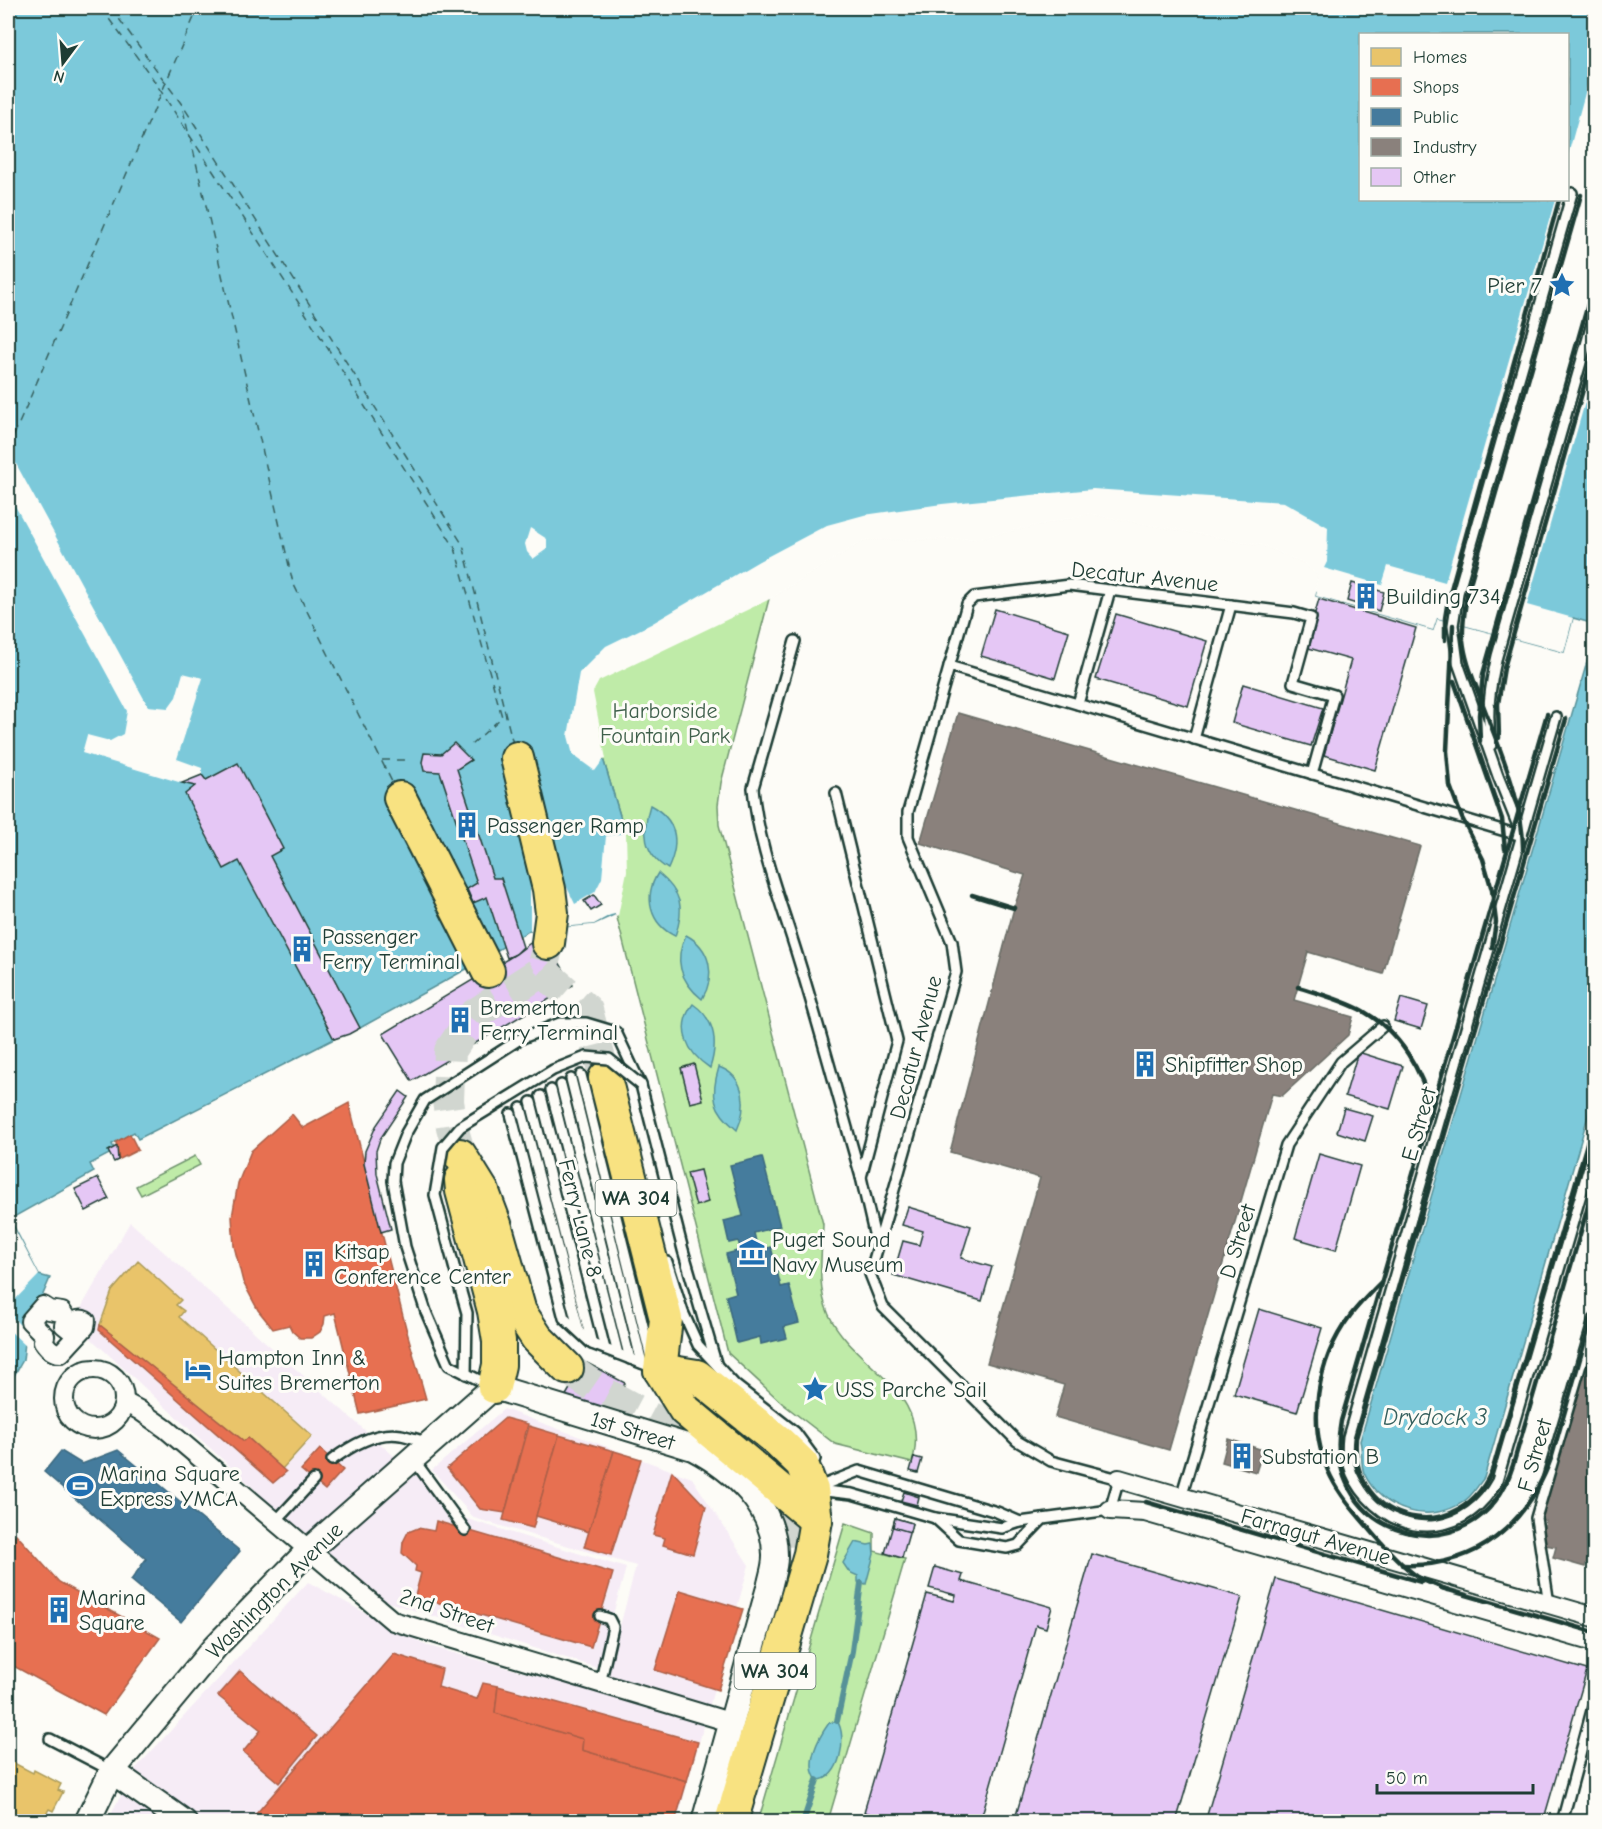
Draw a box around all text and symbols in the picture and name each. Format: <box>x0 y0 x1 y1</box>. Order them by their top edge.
north arrow <box>33 33 93 93</box>
legend <box>1359 33 1569 201</box>
text: Homes <box>1413 47 1467 68</box>
text: N <box>52 66 67 87</box>
text: Shops <box>1413 77 1459 98</box>
text: Public <box>1413 107 1459 128</box>
text: Industry <box>1413 137 1478 158</box>
text: Other <box>1413 167 1456 188</box>
place icon: Pier 7 <box>1547 270 1577 300</box>
place label: Pier 7 <box>1487 273 1543 299</box>
street label: Decatur Avenue <box>1070 556 1220 598</box>
building icon: Building 734 <box>1351 581 1381 611</box>
place label: Building 734 <box>1386 584 1501 610</box>
park label: Harborside Fountain Park <box>600 698 730 749</box>
building icon: Passenger Ramp <box>452 810 482 840</box>
place label: Passenger Ramp <box>487 813 644 839</box>
place label: Passenger Ferry Terminal <box>322 924 460 975</box>
building icon: Passenger Ferry Terminal <box>287 934 317 964</box>
street label: Decatur Avenue <box>884 973 948 1122</box>
place label: Bremerton Ferry Terminal <box>480 995 618 1046</box>
building icon: Bremerton Ferry Terminal <box>445 1005 475 1035</box>
building icon: Shipfitter Shop <box>1130 1049 1160 1079</box>
place label: Shipfitter Shop <box>1165 1052 1303 1078</box>
street label: E Street <box>1396 1084 1442 1164</box>
street label: Ferry Lane 8 <box>553 1156 607 1280</box>
road number: WA 304 <box>596 1180 676 1216</box>
street label: D Street <box>1214 1200 1262 1282</box>
place label: Puget Sound Navy Museum <box>772 1227 903 1278</box>
museum icon: Puget Sound Navy Museum <box>737 1237 767 1267</box>
place label: Kitsap Conference Center <box>334 1239 511 1290</box>
building icon: Kitsap Conference Center <box>299 1249 329 1279</box>
place label: Hampton Inn & Suites Bremerton <box>218 1345 380 1396</box>
hotel icon: Hampton Inn & Suites Bremerton <box>183 1355 213 1385</box>
place icon: USS Parche Sail <box>800 1374 830 1404</box>
place label: USS Parche Sail <box>835 1377 987 1403</box>
water label: Drydock 3 <box>1383 1403 1487 1431</box>
street label: 1st Street <box>588 1406 679 1456</box>
street label: F Street <box>1512 1415 1558 1495</box>
building icon: Substation B <box>1227 1441 1257 1471</box>
place label: Substation B <box>1262 1444 1379 1470</box>
place label: Marina Square Express YMCA <box>100 1461 240 1512</box>
sports icon: Marina Square Express YMCA <box>65 1471 95 1501</box>
street label: Farragut Avenue <box>1238 1503 1394 1571</box>
street label: Washington Avenue <box>201 1517 348 1664</box>
street label: 2nd Street <box>396 1583 498 1639</box>
place label: Marina Square <box>79 1585 146 1636</box>
building icon: Marina Square <box>44 1595 74 1625</box>
road number: WA 304 <box>734 1653 816 1689</box>
scale bar <box>1377 1757 1533 1795</box>
text: 50 m <box>1386 1768 1428 1789</box>

